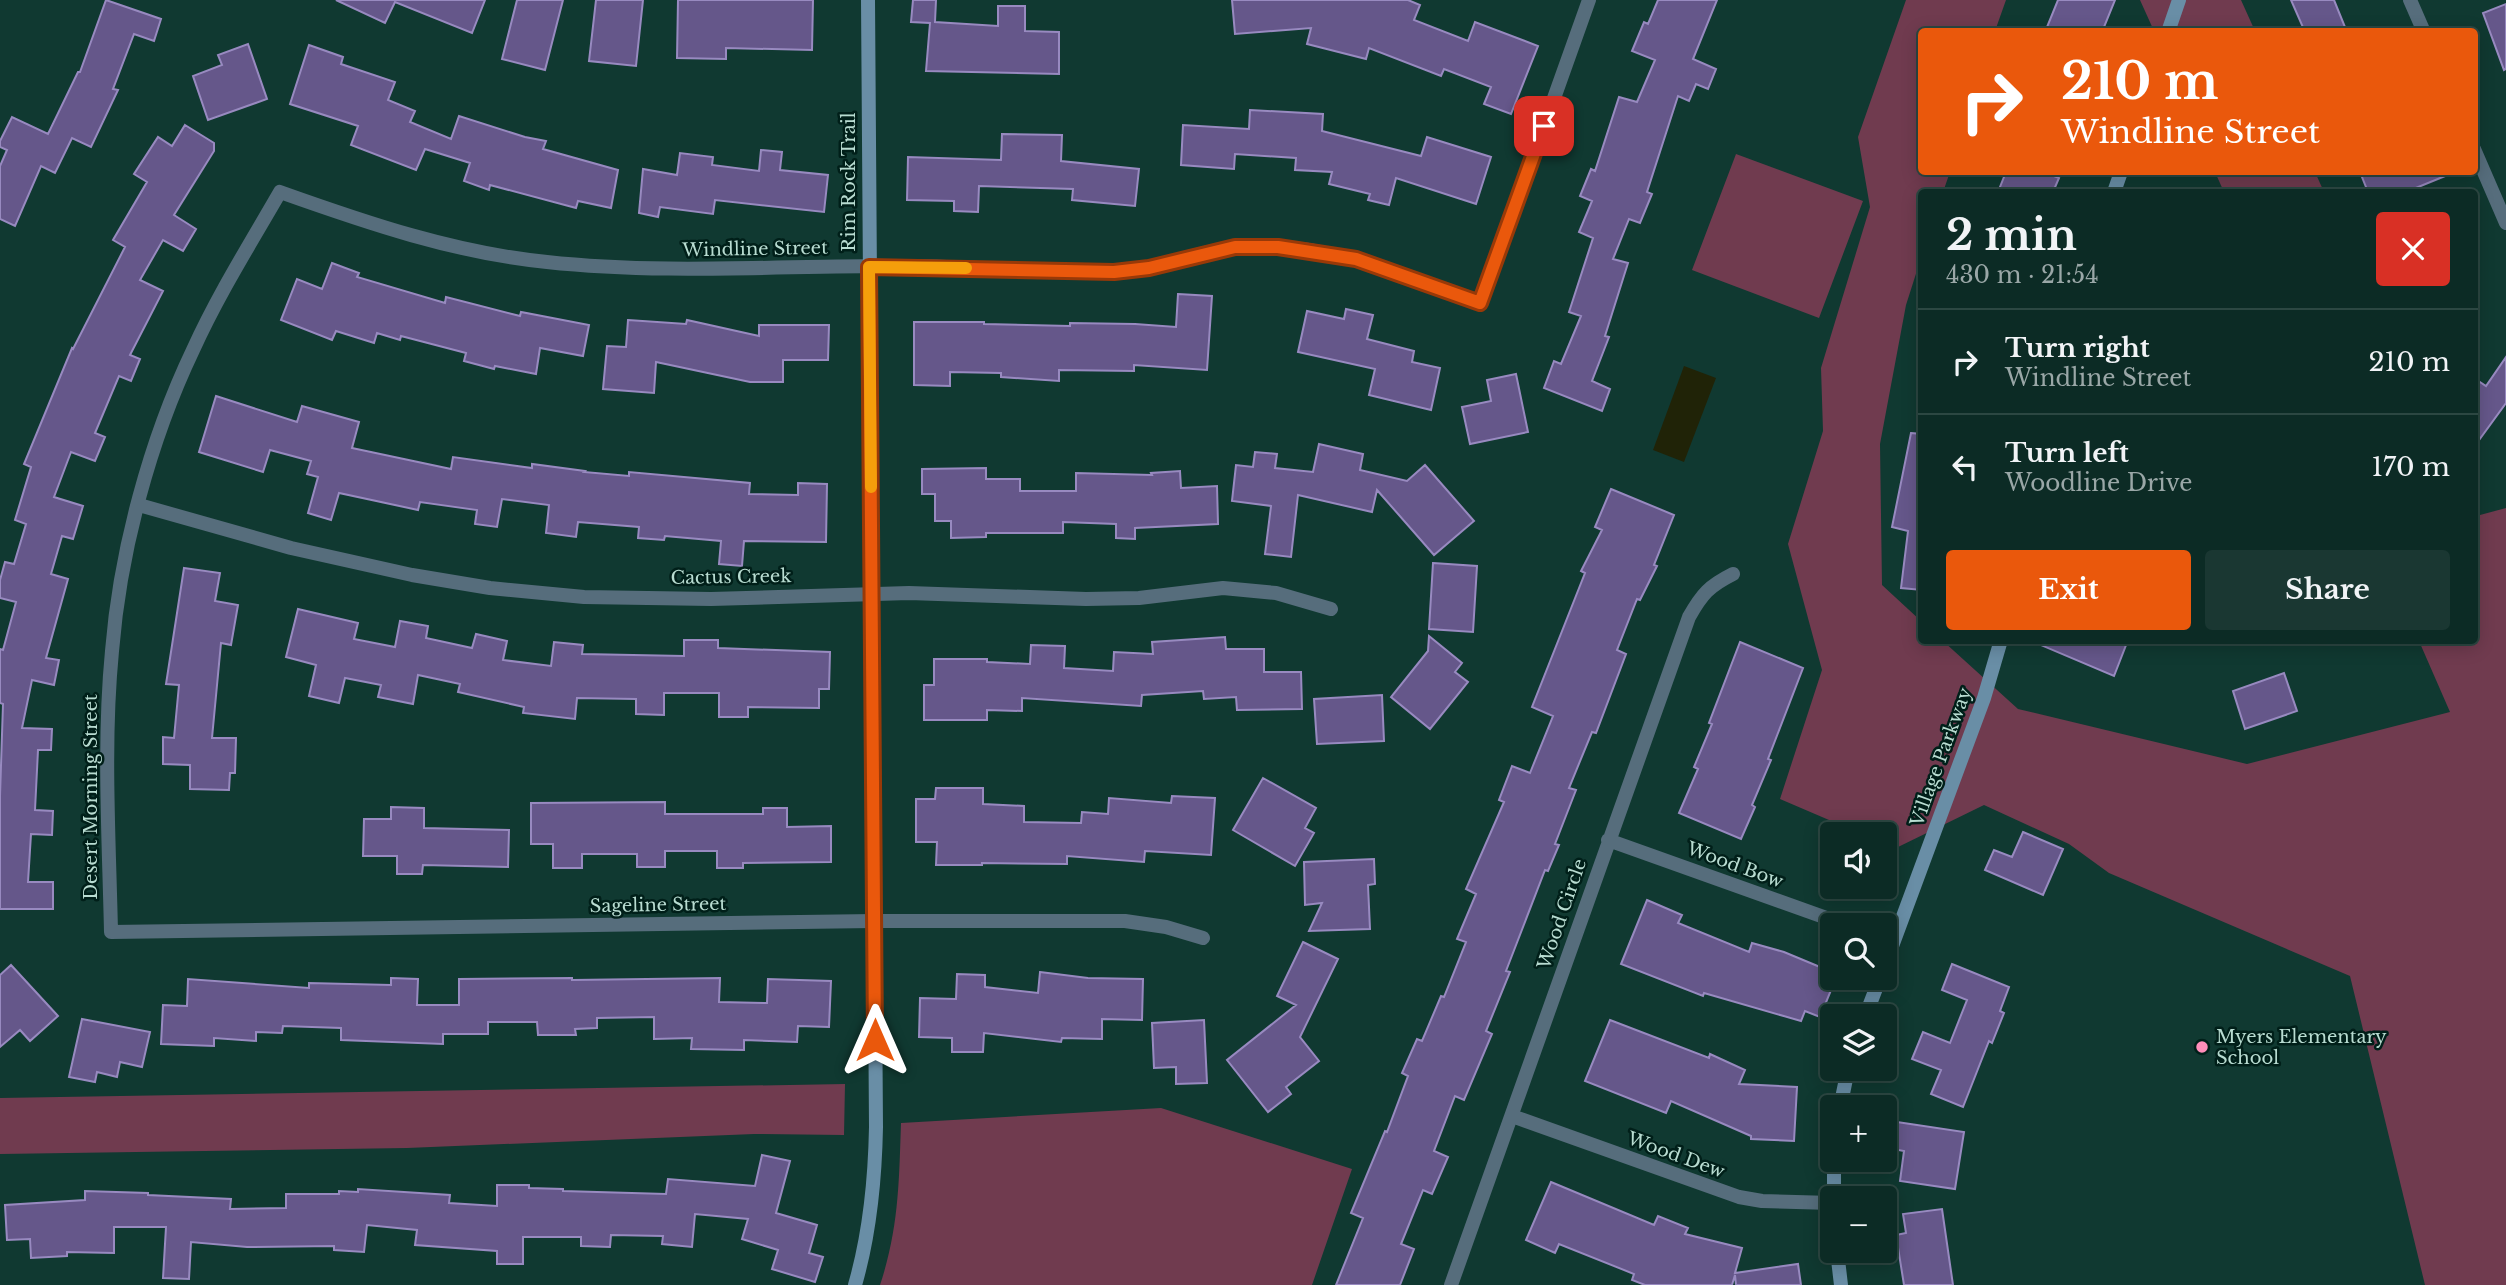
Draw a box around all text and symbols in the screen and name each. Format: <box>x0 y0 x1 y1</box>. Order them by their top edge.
text: 210 m <box>2061 51 2219 112</box>
icon: right <box>1946 56 2037 147</box>
pin <box>1514 96 1574 156</box>
icon: arrive <box>1525 107 1563 145</box>
street label: Rim Rock Trail <box>838 112 860 252</box>
text: Windline Street <box>2061 112 2320 152</box>
text: 2 min <box>1946 209 2077 261</box>
button: close <box>2376 212 2450 286</box>
street label: Windline Street <box>681 237 828 261</box>
text: 430 m · 21:54 <box>1946 261 2099 289</box>
text: Turn right <box>2005 332 2150 364</box>
icon: right <box>1946 343 1984 381</box>
text: 210 m <box>2368 346 2450 378</box>
text: Windline Street <box>2005 364 2191 392</box>
text: Turn left <box>2005 437 2129 469</box>
icon: left <box>1946 448 1984 486</box>
text: 170 m <box>2371 451 2450 483</box>
text: Woodline Drive <box>2005 469 2193 497</box>
button: Exit <box>1946 550 2191 630</box>
button: Share <box>2205 550 2450 630</box>
street label: Cactus Creek <box>670 565 792 589</box>
street label: Village Parkway <box>1905 684 1976 830</box>
street label: Desert Morning Street <box>80 694 102 900</box>
map controls <box>1820 822 1897 1263</box>
button: sound <box>1820 822 1897 899</box>
street label: Wood Bow <box>1683 837 1787 893</box>
street label: Wood Circle <box>1532 856 1591 973</box>
street label: Sageline Street <box>590 893 727 917</box>
button: search <box>1820 913 1897 990</box>
position arrow <box>838 1003 912 1077</box>
button: layers <box>1820 1004 1897 1081</box>
place label: Myers Elementary School <box>2216 1026 2387 1069</box>
marker: Myers Elementary School <box>2194 1039 2210 1055</box>
button: + <box>1820 1095 1897 1172</box>
street label: Wood Dew <box>1623 1127 1728 1183</box>
button: − <box>1820 1186 1897 1263</box>

